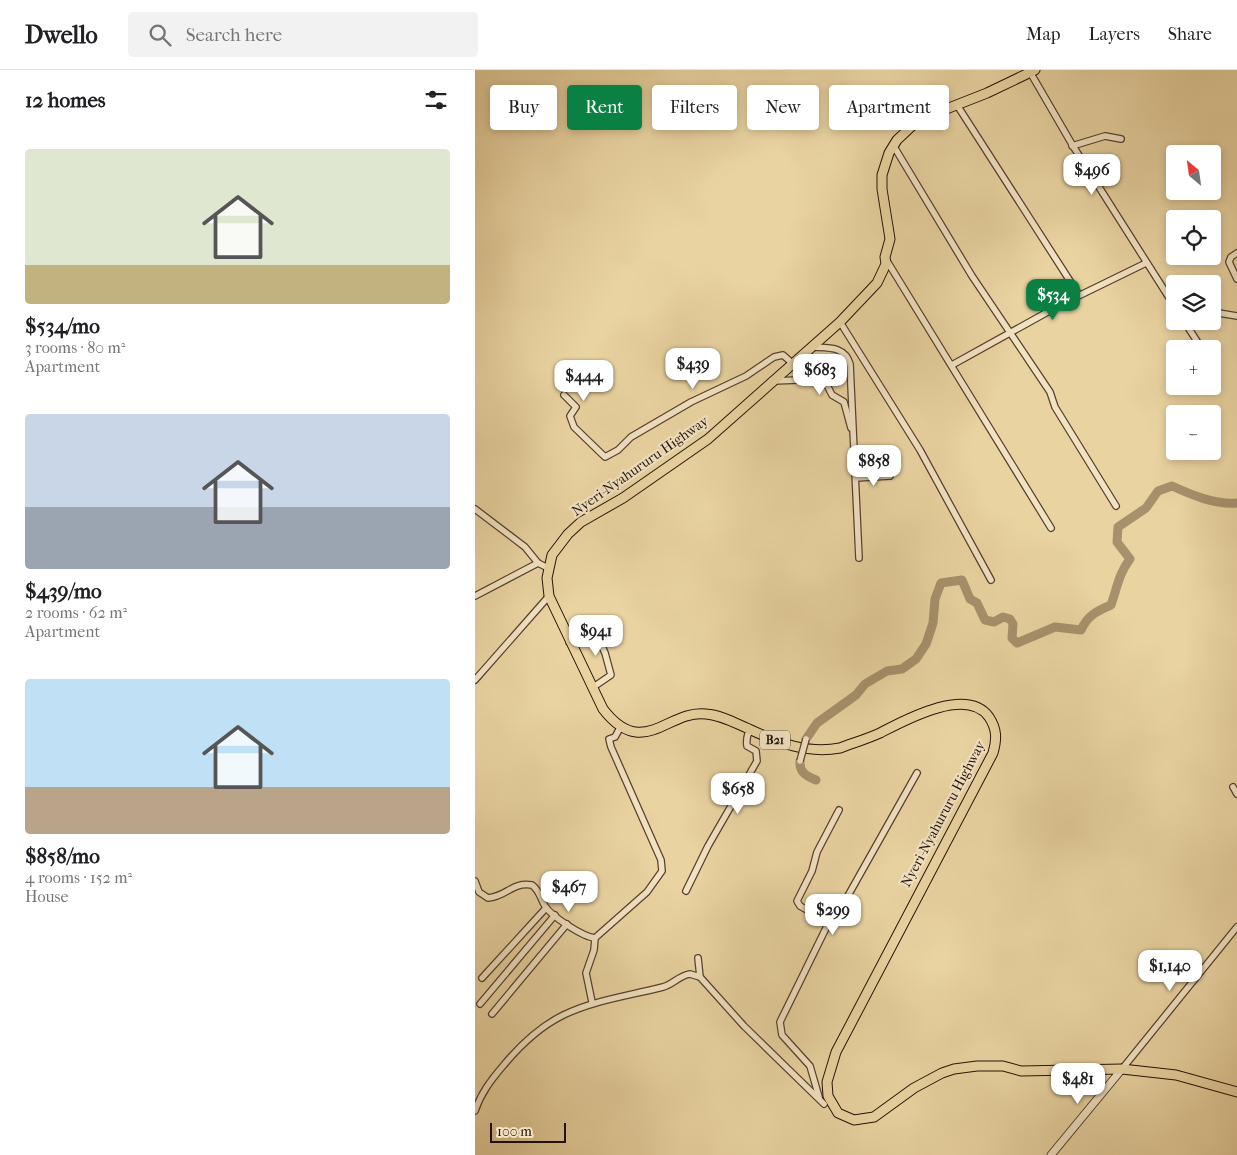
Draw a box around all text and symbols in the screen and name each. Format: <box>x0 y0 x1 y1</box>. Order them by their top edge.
search box <box>128 12 478 57</box>
text: Dwello <box>25 21 98 49</box>
icon: search <box>146 21 174 49</box>
text: Search here <box>186 24 282 46</box>
text: Map <box>1026 24 1060 45</box>
text: Layers <box>1088 24 1140 45</box>
text: Share <box>1168 24 1212 45</box>
chip: Buy <box>490 85 557 130</box>
chip: Rent <box>567 85 642 130</box>
chip: Filters <box>652 85 737 130</box>
chip: New <box>747 85 819 130</box>
chip: Apartment <box>829 85 949 130</box>
icon: filters <box>422 86 450 114</box>
text: 12 homes <box>25 88 106 112</box>
north arrow <box>1166 145 1221 200</box>
map controls <box>1166 145 1221 460</box>
pin: $496 <box>1062 154 1122 196</box>
text: $496 <box>1074 160 1110 179</box>
icon: home <box>193 182 283 272</box>
button: locate <box>1166 210 1221 265</box>
button: layers <box>1166 275 1221 330</box>
pin: $534 <box>1023 278 1083 321</box>
text: $534 <box>1037 285 1069 304</box>
text: $534/mo <box>25 314 100 338</box>
text: 3 rooms · 80 m² <box>25 338 125 357</box>
button: + <box>1166 340 1221 395</box>
pin: $439 <box>663 348 723 390</box>
text: $439 <box>676 354 710 373</box>
pin: $683 <box>790 354 850 396</box>
text: Apartment <box>25 357 100 376</box>
pin: $444 <box>554 360 614 402</box>
text: $683 <box>804 360 836 379</box>
text: $444 <box>565 366 603 385</box>
button: − <box>1166 405 1221 460</box>
street label: Nyeri-Nyahururu Highway <box>568 412 712 520</box>
pin: $858 <box>844 444 904 487</box>
icon: home <box>193 447 283 537</box>
text: $858 <box>858 451 890 470</box>
text: $439/mo <box>25 579 102 603</box>
text: 2 rooms · 62 m² <box>25 603 127 622</box>
pin: $941 <box>566 614 626 657</box>
text: $941 <box>580 621 612 640</box>
text: Apartment <box>25 622 100 641</box>
icon: home <box>193 712 283 802</box>
road number: B21 <box>760 730 790 750</box>
street label: Nyeri-Nyahururu Highway <box>897 738 989 890</box>
pin: $658 <box>708 772 768 815</box>
text: $658 <box>722 779 754 798</box>
text: $858/mo <box>25 844 100 868</box>
text: 4 rooms · 152 m² <box>25 868 132 887</box>
pin: $467 <box>539 870 599 913</box>
text: $467 <box>552 877 586 896</box>
text: House <box>25 887 68 906</box>
pin: $299 <box>803 894 863 936</box>
text: $299 <box>816 900 850 919</box>
pin: $1,140 <box>1129 950 1211 992</box>
text: $1,140 <box>1149 956 1191 975</box>
pin: $481 <box>1048 1062 1108 1105</box>
text: $481 <box>1062 1069 1094 1088</box>
scale bar <box>490 1120 566 1143</box>
text: 100 m <box>497 1123 532 1140</box>

